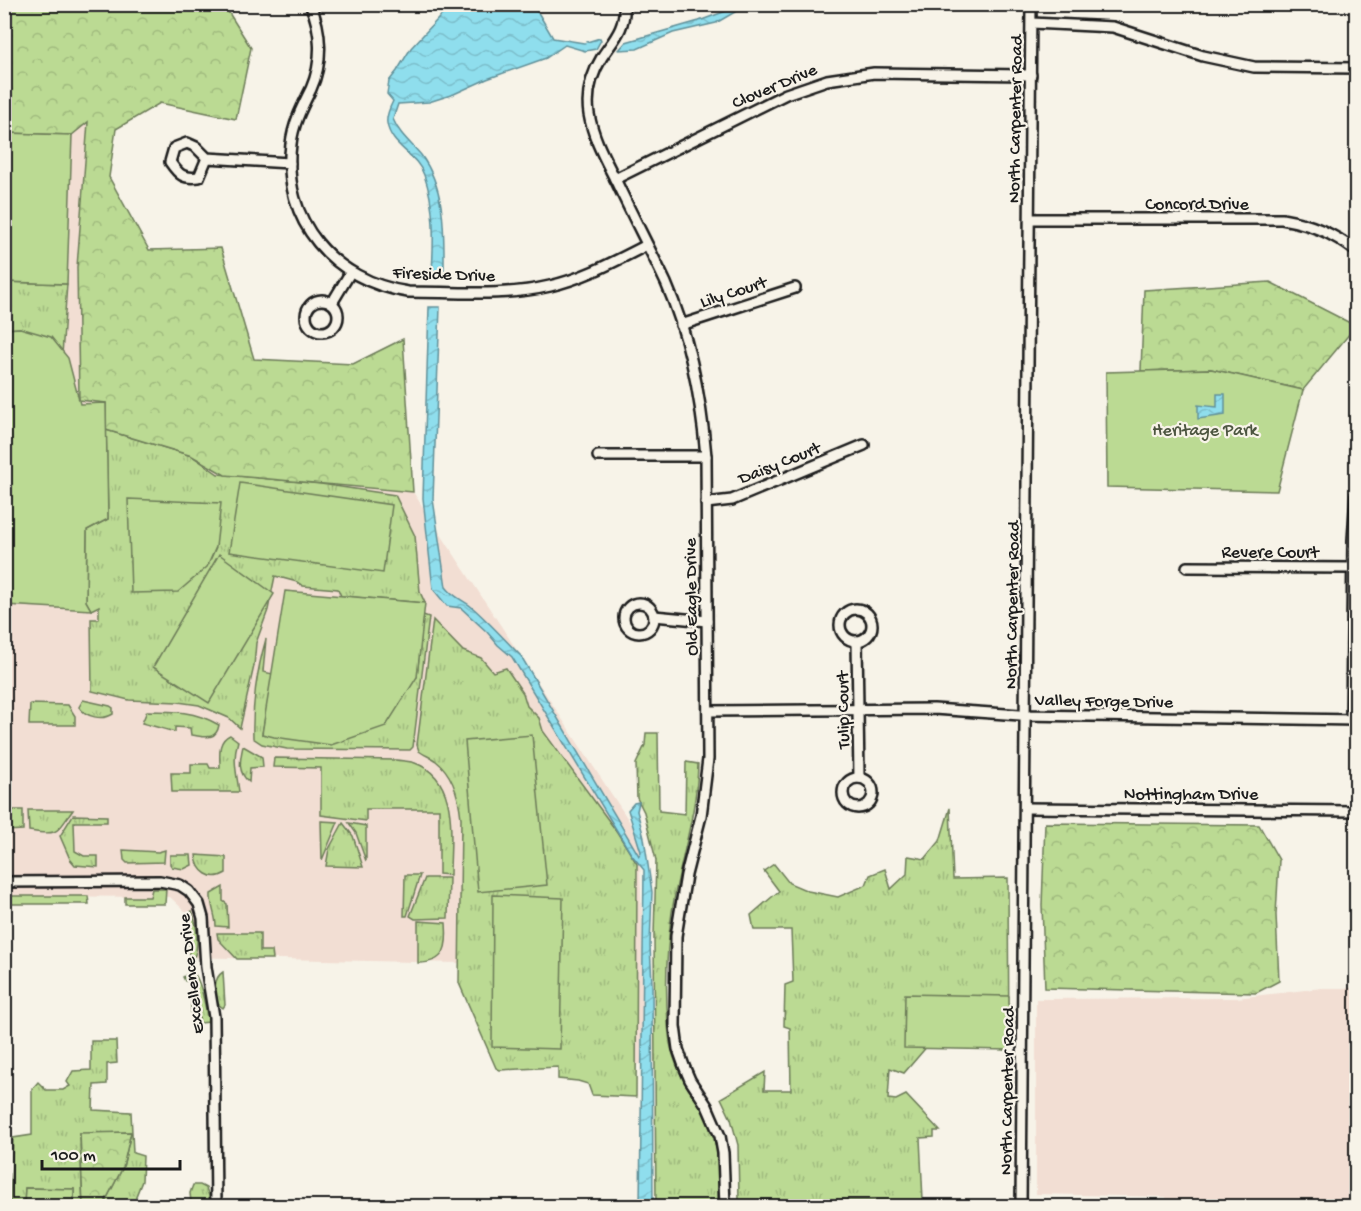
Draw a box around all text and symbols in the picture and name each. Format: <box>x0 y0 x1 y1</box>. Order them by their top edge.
street label: North Carpenter Road <box>1005 33 1028 203</box>
street label: Clover Drive <box>729 60 821 115</box>
street label: Concord Drive <box>1145 195 1249 216</box>
street label: Fireside Drive <box>391 263 496 288</box>
street label: Lily Court <box>698 272 771 314</box>
park label: Heritage Park <box>1152 421 1260 442</box>
street label: Daisy Court <box>735 438 826 491</box>
street label: North Carpenter Road <box>1002 519 1025 689</box>
street label: Old Eagle Drive <box>681 537 704 656</box>
street label: Revere Court <box>1221 543 1320 564</box>
street label: Tulip Court <box>833 669 856 750</box>
street label: Valley Forge Drive <box>1034 691 1174 714</box>
street label: Nottingham Drive <box>1124 785 1259 806</box>
street label: Excellence Drive <box>175 912 210 1035</box>
street label: North Carpenter Road <box>997 1005 1020 1175</box>
scale bar <box>42 1133 180 1171</box>
text: 100 m <box>50 1146 96 1167</box>

